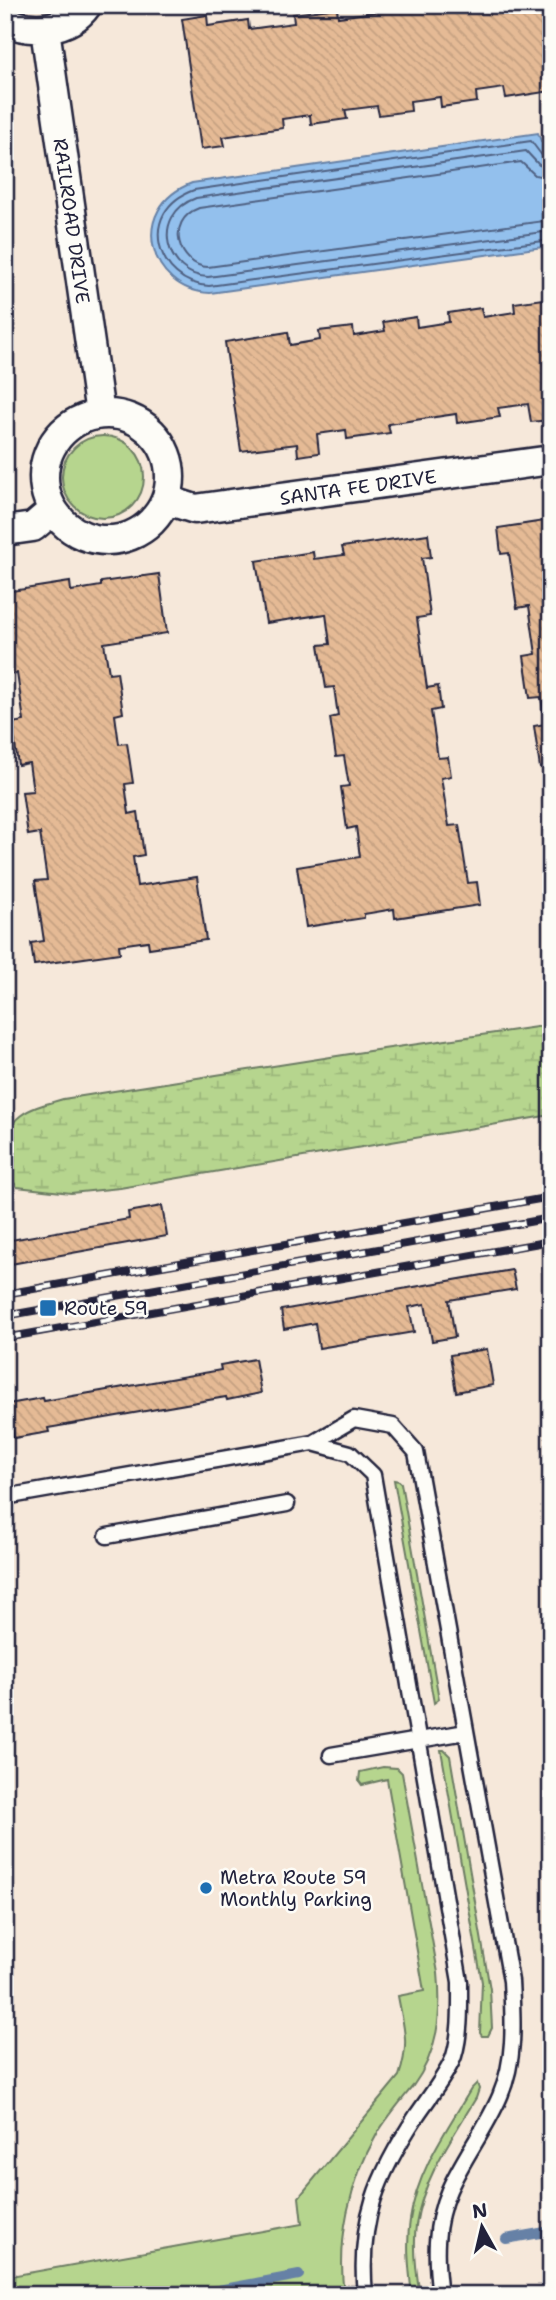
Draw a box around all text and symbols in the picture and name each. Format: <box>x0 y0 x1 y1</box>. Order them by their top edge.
street label: RAILROAD DRIVE <box>48 137 96 306</box>
street label: SANTA FE DRIVE <box>278 464 438 511</box>
place label: Route 59 <box>64 1296 148 1321</box>
marker: Route 59 <box>38 1298 58 1318</box>
place label: Metra Route 59 Monthly Parking <box>220 1865 372 1912</box>
marker: Metra Route 59 Monthly Parking <box>198 1880 214 1896</box>
north arrow <box>448 2192 518 2262</box>
text: N <box>471 2197 489 2224</box>

